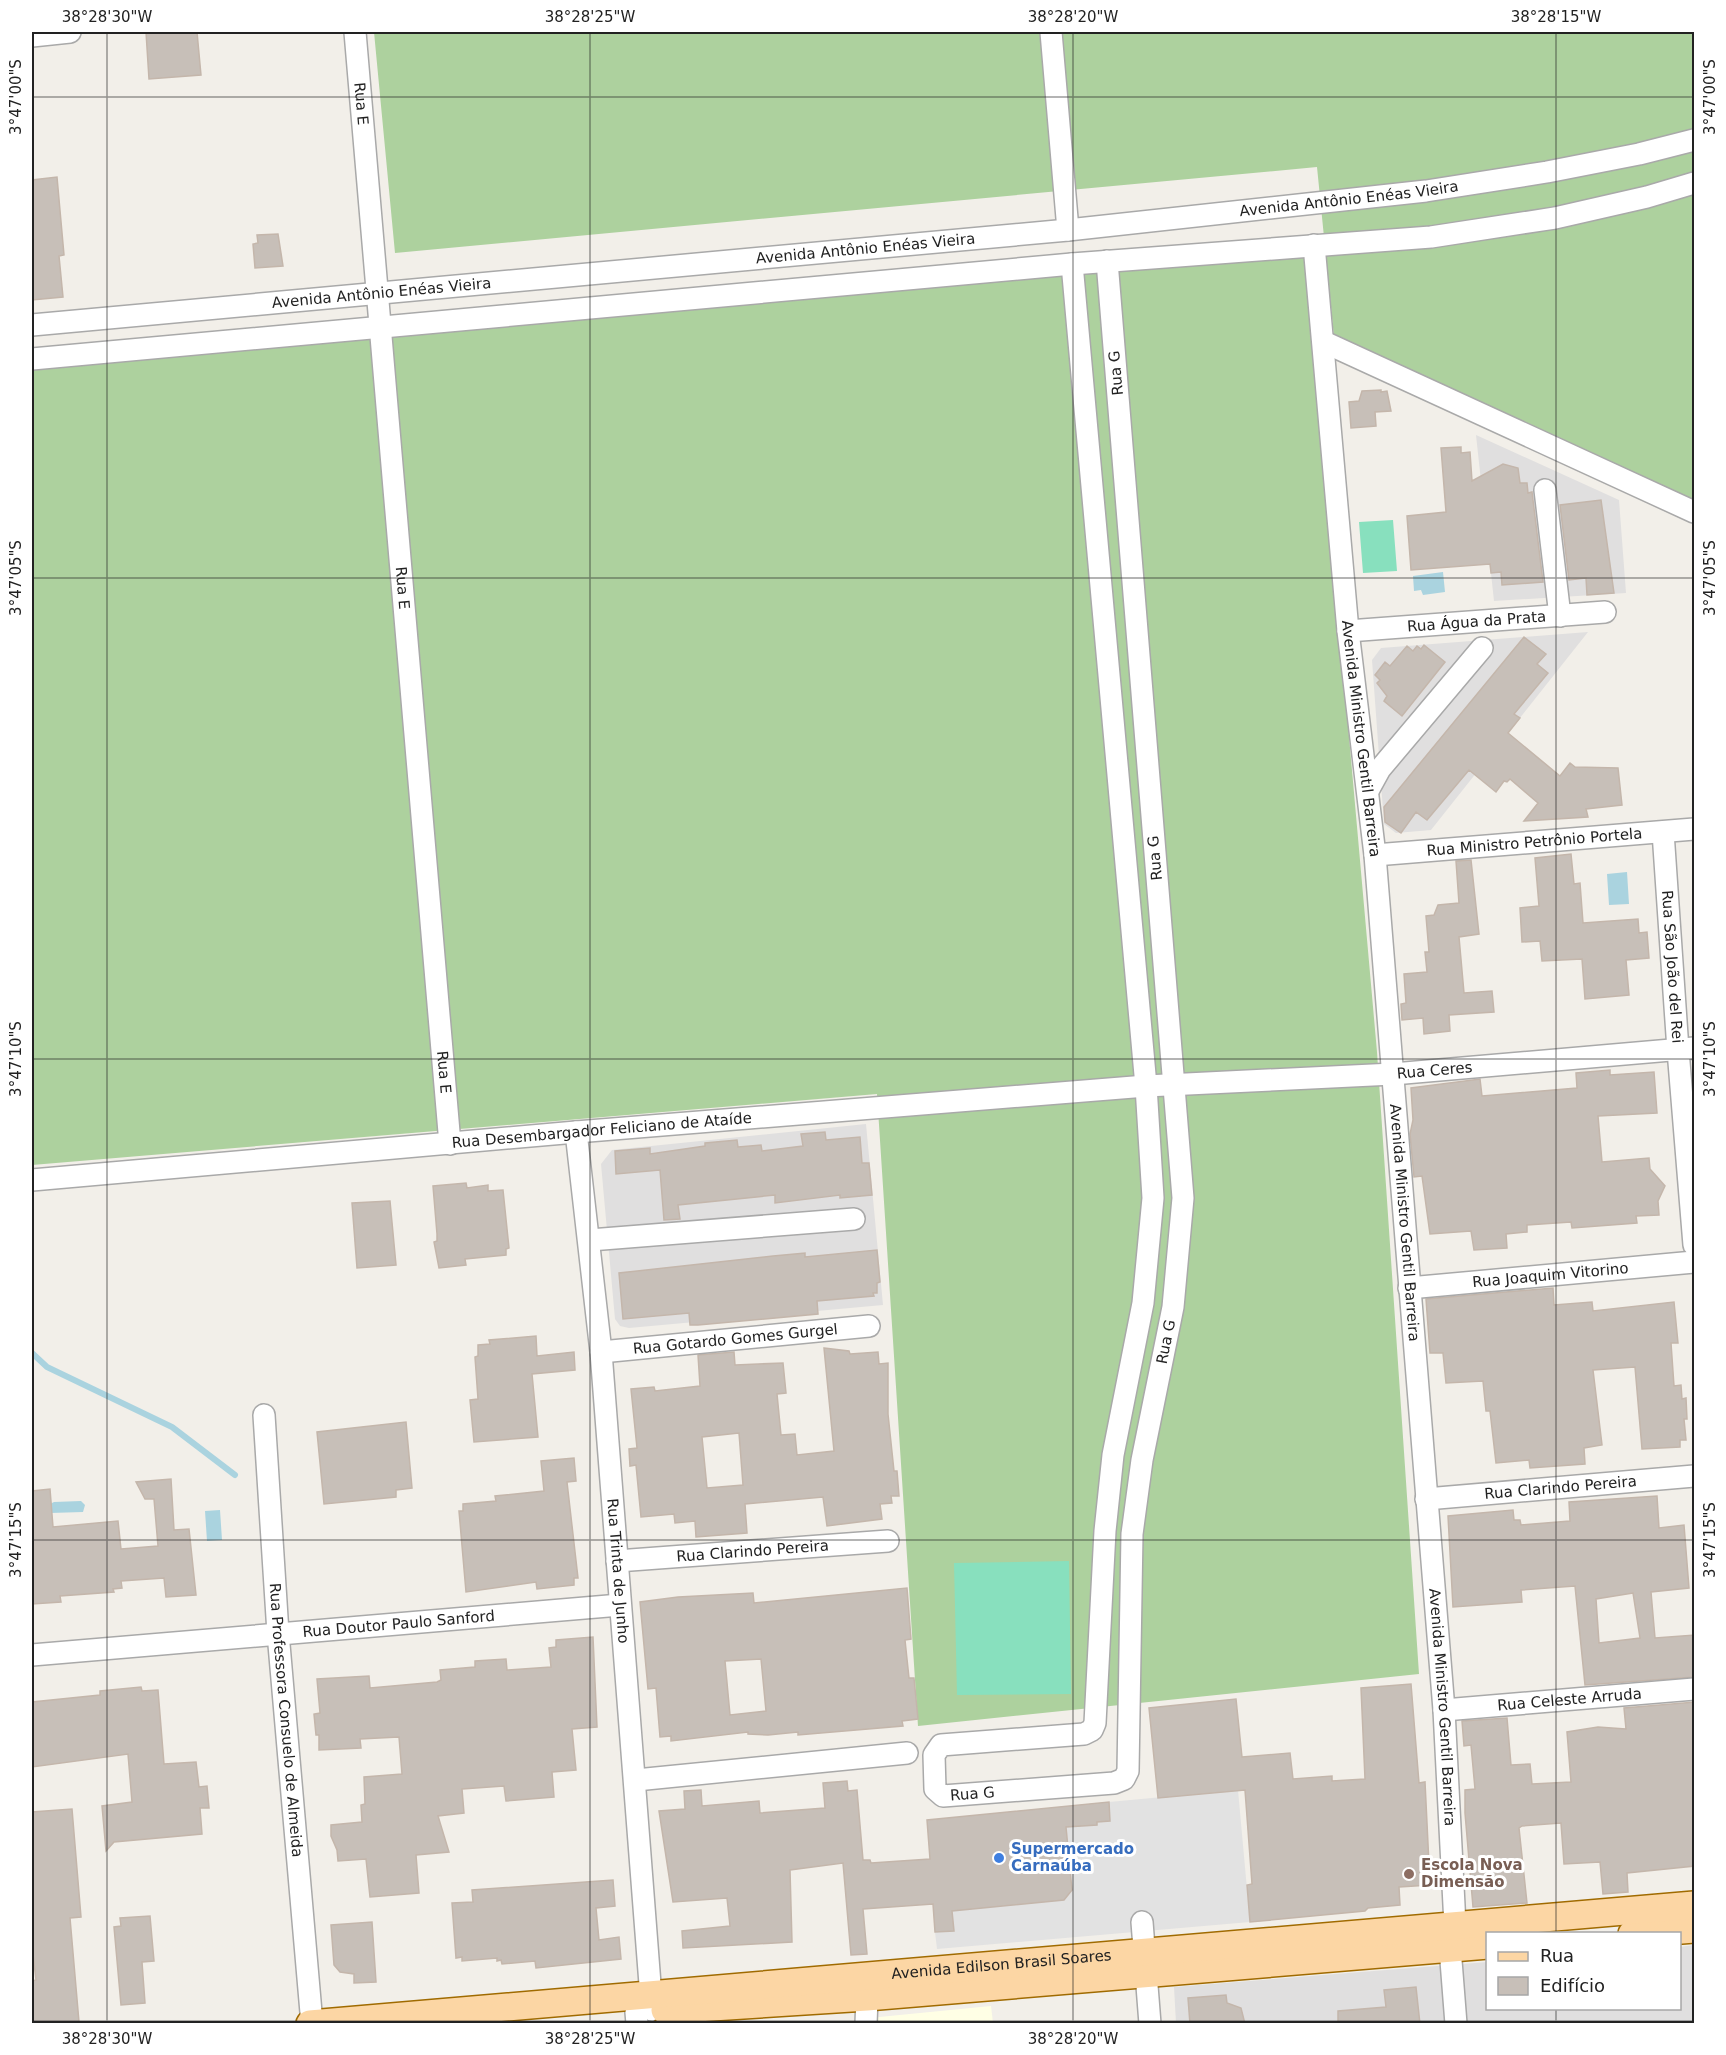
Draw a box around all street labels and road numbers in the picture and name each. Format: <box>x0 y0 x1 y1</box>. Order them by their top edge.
street label: Rua E <box>350 82 372 126</box>
street label: Avenida Antônio Enéas Vieira <box>1239 177 1460 220</box>
street label: Avenida Antônio Enéas Vieira <box>755 230 976 268</box>
street label: Avenida Antônio Enéas Vieira <box>271 274 492 312</box>
street label: Rua G <box>1105 350 1127 396</box>
street label: Rua E <box>392 566 413 610</box>
street label: Rua Água da Prata <box>1407 607 1547 636</box>
street label: Avenida Ministro Gentil Barreira <box>1338 620 1384 858</box>
street label: Rua Ministro Petrônio Portela <box>1426 824 1643 860</box>
street label: Rua G <box>1144 835 1166 881</box>
street label: Rua São João del Rei <box>1658 889 1687 1044</box>
street label: Rua E <box>433 1050 455 1094</box>
street label: Rua Ceres <box>1396 1058 1473 1083</box>
street label: Avenida Ministro Gentil Barreira <box>1386 1103 1423 1342</box>
street label: Rua Desembargador Feliciano de Ataíde <box>451 1109 752 1152</box>
street label: Rua Joaquim Vitorino <box>1471 1259 1629 1291</box>
street label: Rua G <box>1153 1318 1179 1366</box>
street label: Rua Gotardo Gomes Gurgel <box>632 1320 839 1358</box>
street label: Rua Clarindo Pereira <box>1484 1472 1637 1503</box>
street label: Rua Trinta de Junho <box>603 1498 633 1644</box>
street label: Rua Clarindo Pereira <box>676 1536 830 1566</box>
street label: Rua Professora Consuelo de Almeida <box>266 1582 306 1858</box>
street label: Avenida Ministro Gentil Barreira <box>1425 1588 1459 1827</box>
street label: Rua Doutor Paulo Sanford <box>302 1607 496 1641</box>
street label: Rua Celeste Arruda <box>1497 1684 1642 1714</box>
street label: Rua G <box>949 1783 996 1804</box>
street label: Avenida Edilson Brasil Soares <box>891 1946 1112 1983</box>

